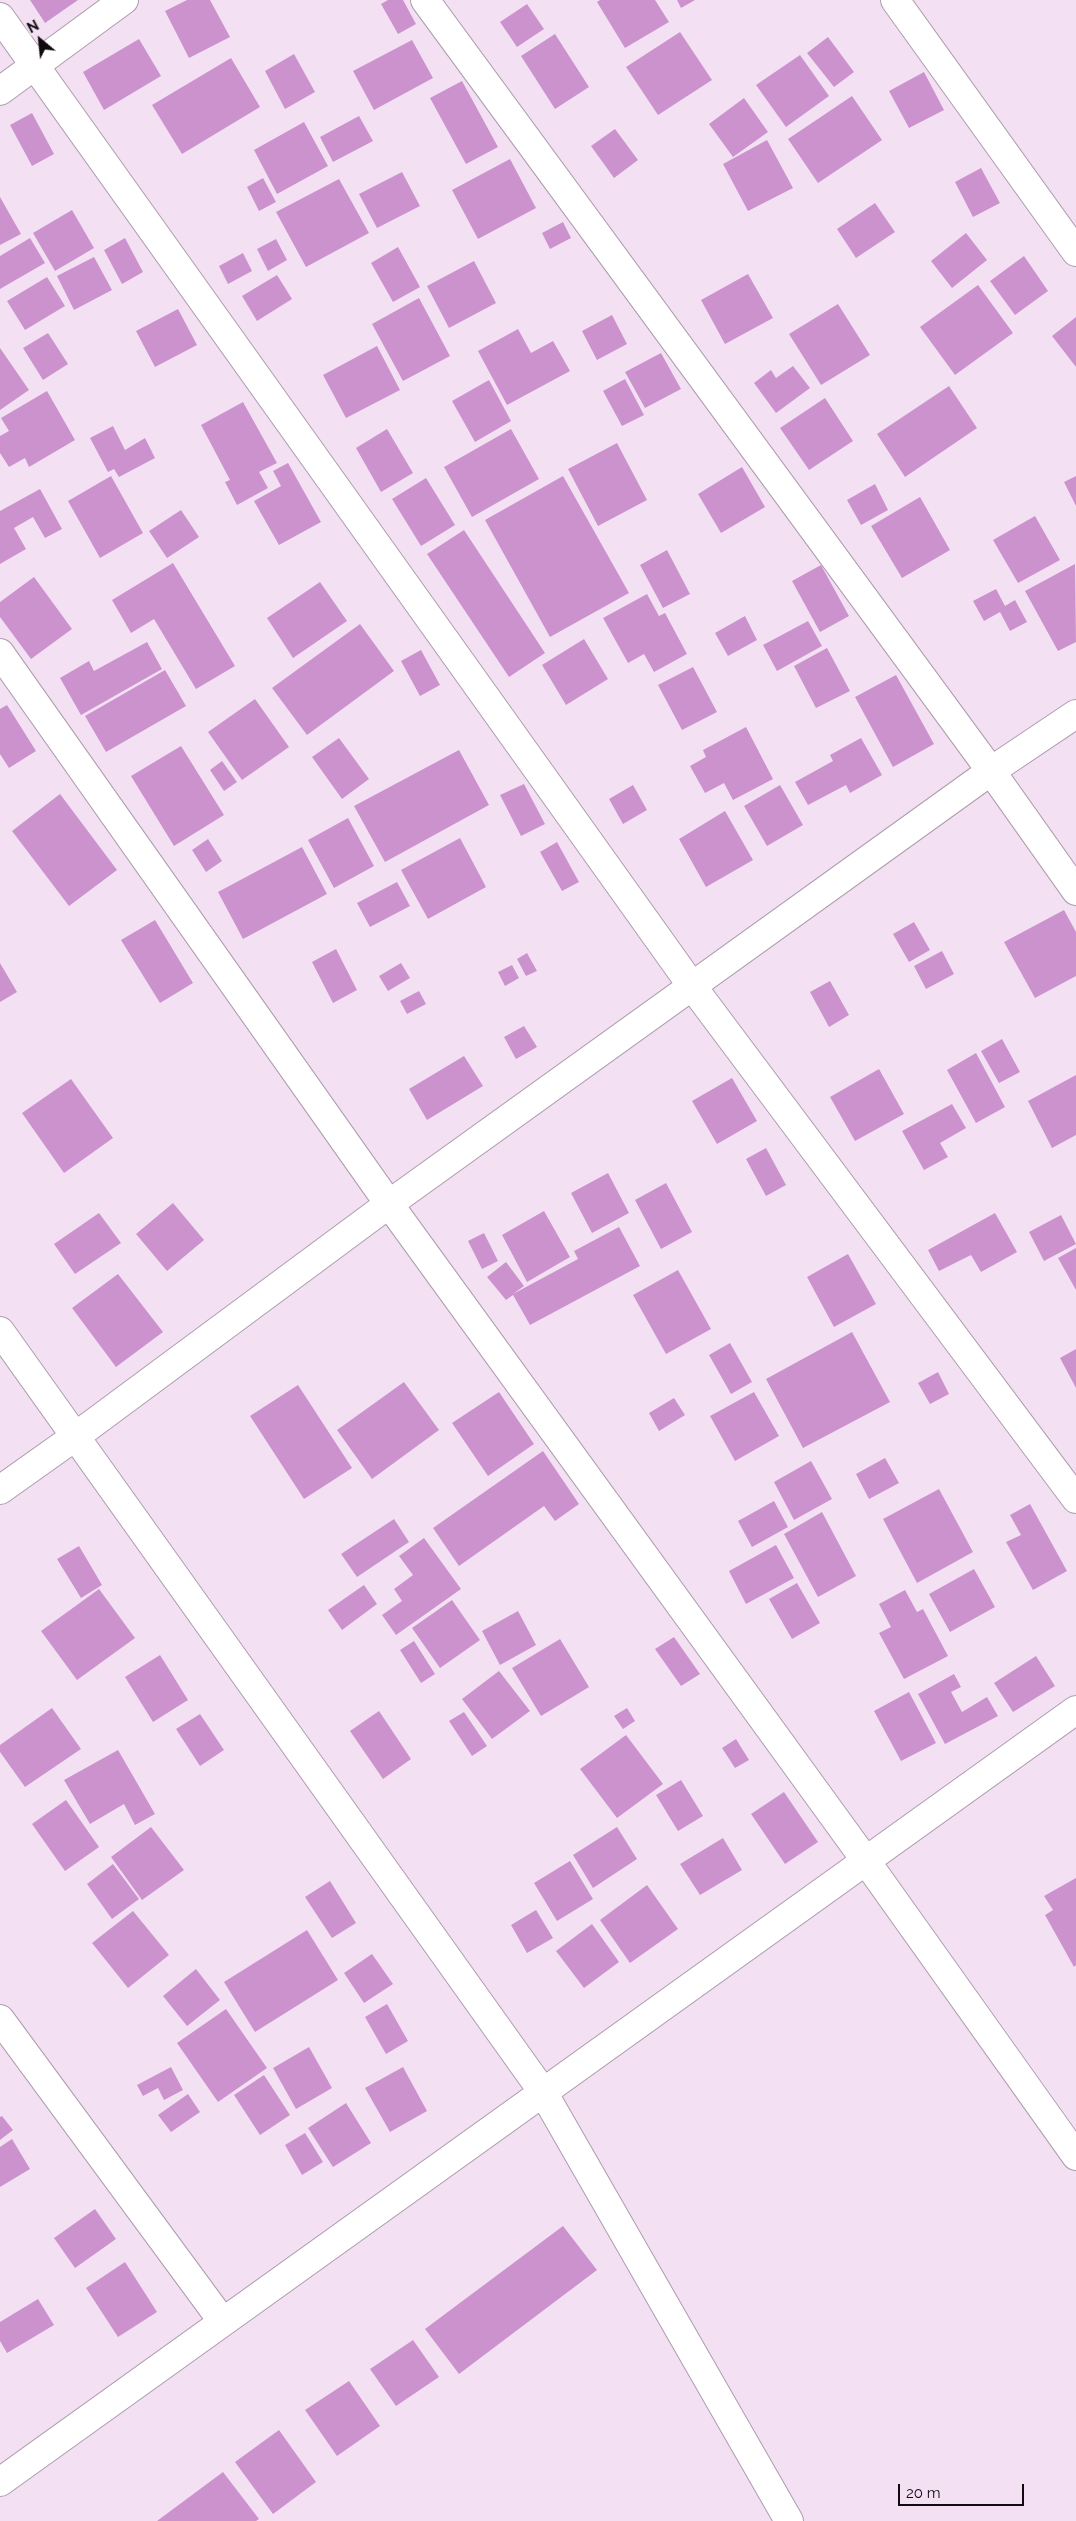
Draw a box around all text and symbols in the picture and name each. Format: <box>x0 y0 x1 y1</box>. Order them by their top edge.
north arrow <box>15 15 65 65</box>
text: N <box>24 17 41 36</box>
scale bar <box>901 2474 1027 2506</box>
text: 20 m <box>906 2484 941 2502</box>

